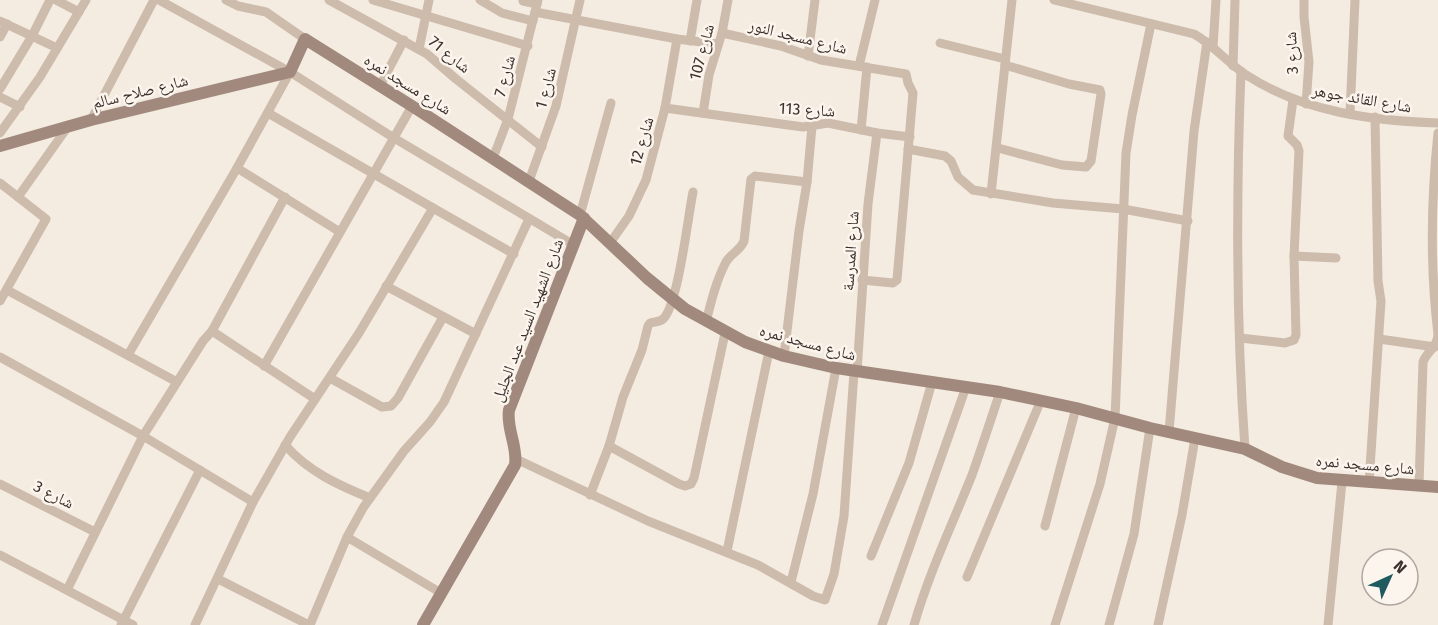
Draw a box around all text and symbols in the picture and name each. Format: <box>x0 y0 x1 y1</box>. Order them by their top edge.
street label: شارع مسجد النور <box>746 15 849 59</box>
street label: شارع 107 <box>685 22 719 83</box>
street label: شارع 3 <box>1281 31 1303 75</box>
street label: شارع 71 <box>424 32 474 78</box>
street label: شارع مسجد نمره <box>360 50 455 120</box>
street label: شارع 7 <box>490 53 520 99</box>
street label: شارع 1 <box>531 66 561 111</box>
street label: شارع صلاح سالم <box>90 70 190 114</box>
street label: شارع القائد جوهر <box>1310 80 1413 118</box>
street label: شارع 113 <box>778 99 836 121</box>
street label: شارع 12 <box>626 115 658 168</box>
street label: شارع المدرسة <box>838 210 864 292</box>
street label: شارع الشهيد السيد عبد الجليل <box>488 236 568 405</box>
street label: شارع مسجد نمره <box>757 320 858 365</box>
street label: شارع مسجد نمره <box>1315 451 1415 479</box>
street label: شارع 3 <box>30 476 77 513</box>
north arrow <box>1360 547 1420 607</box>
text: N <box>1390 556 1411 577</box>

